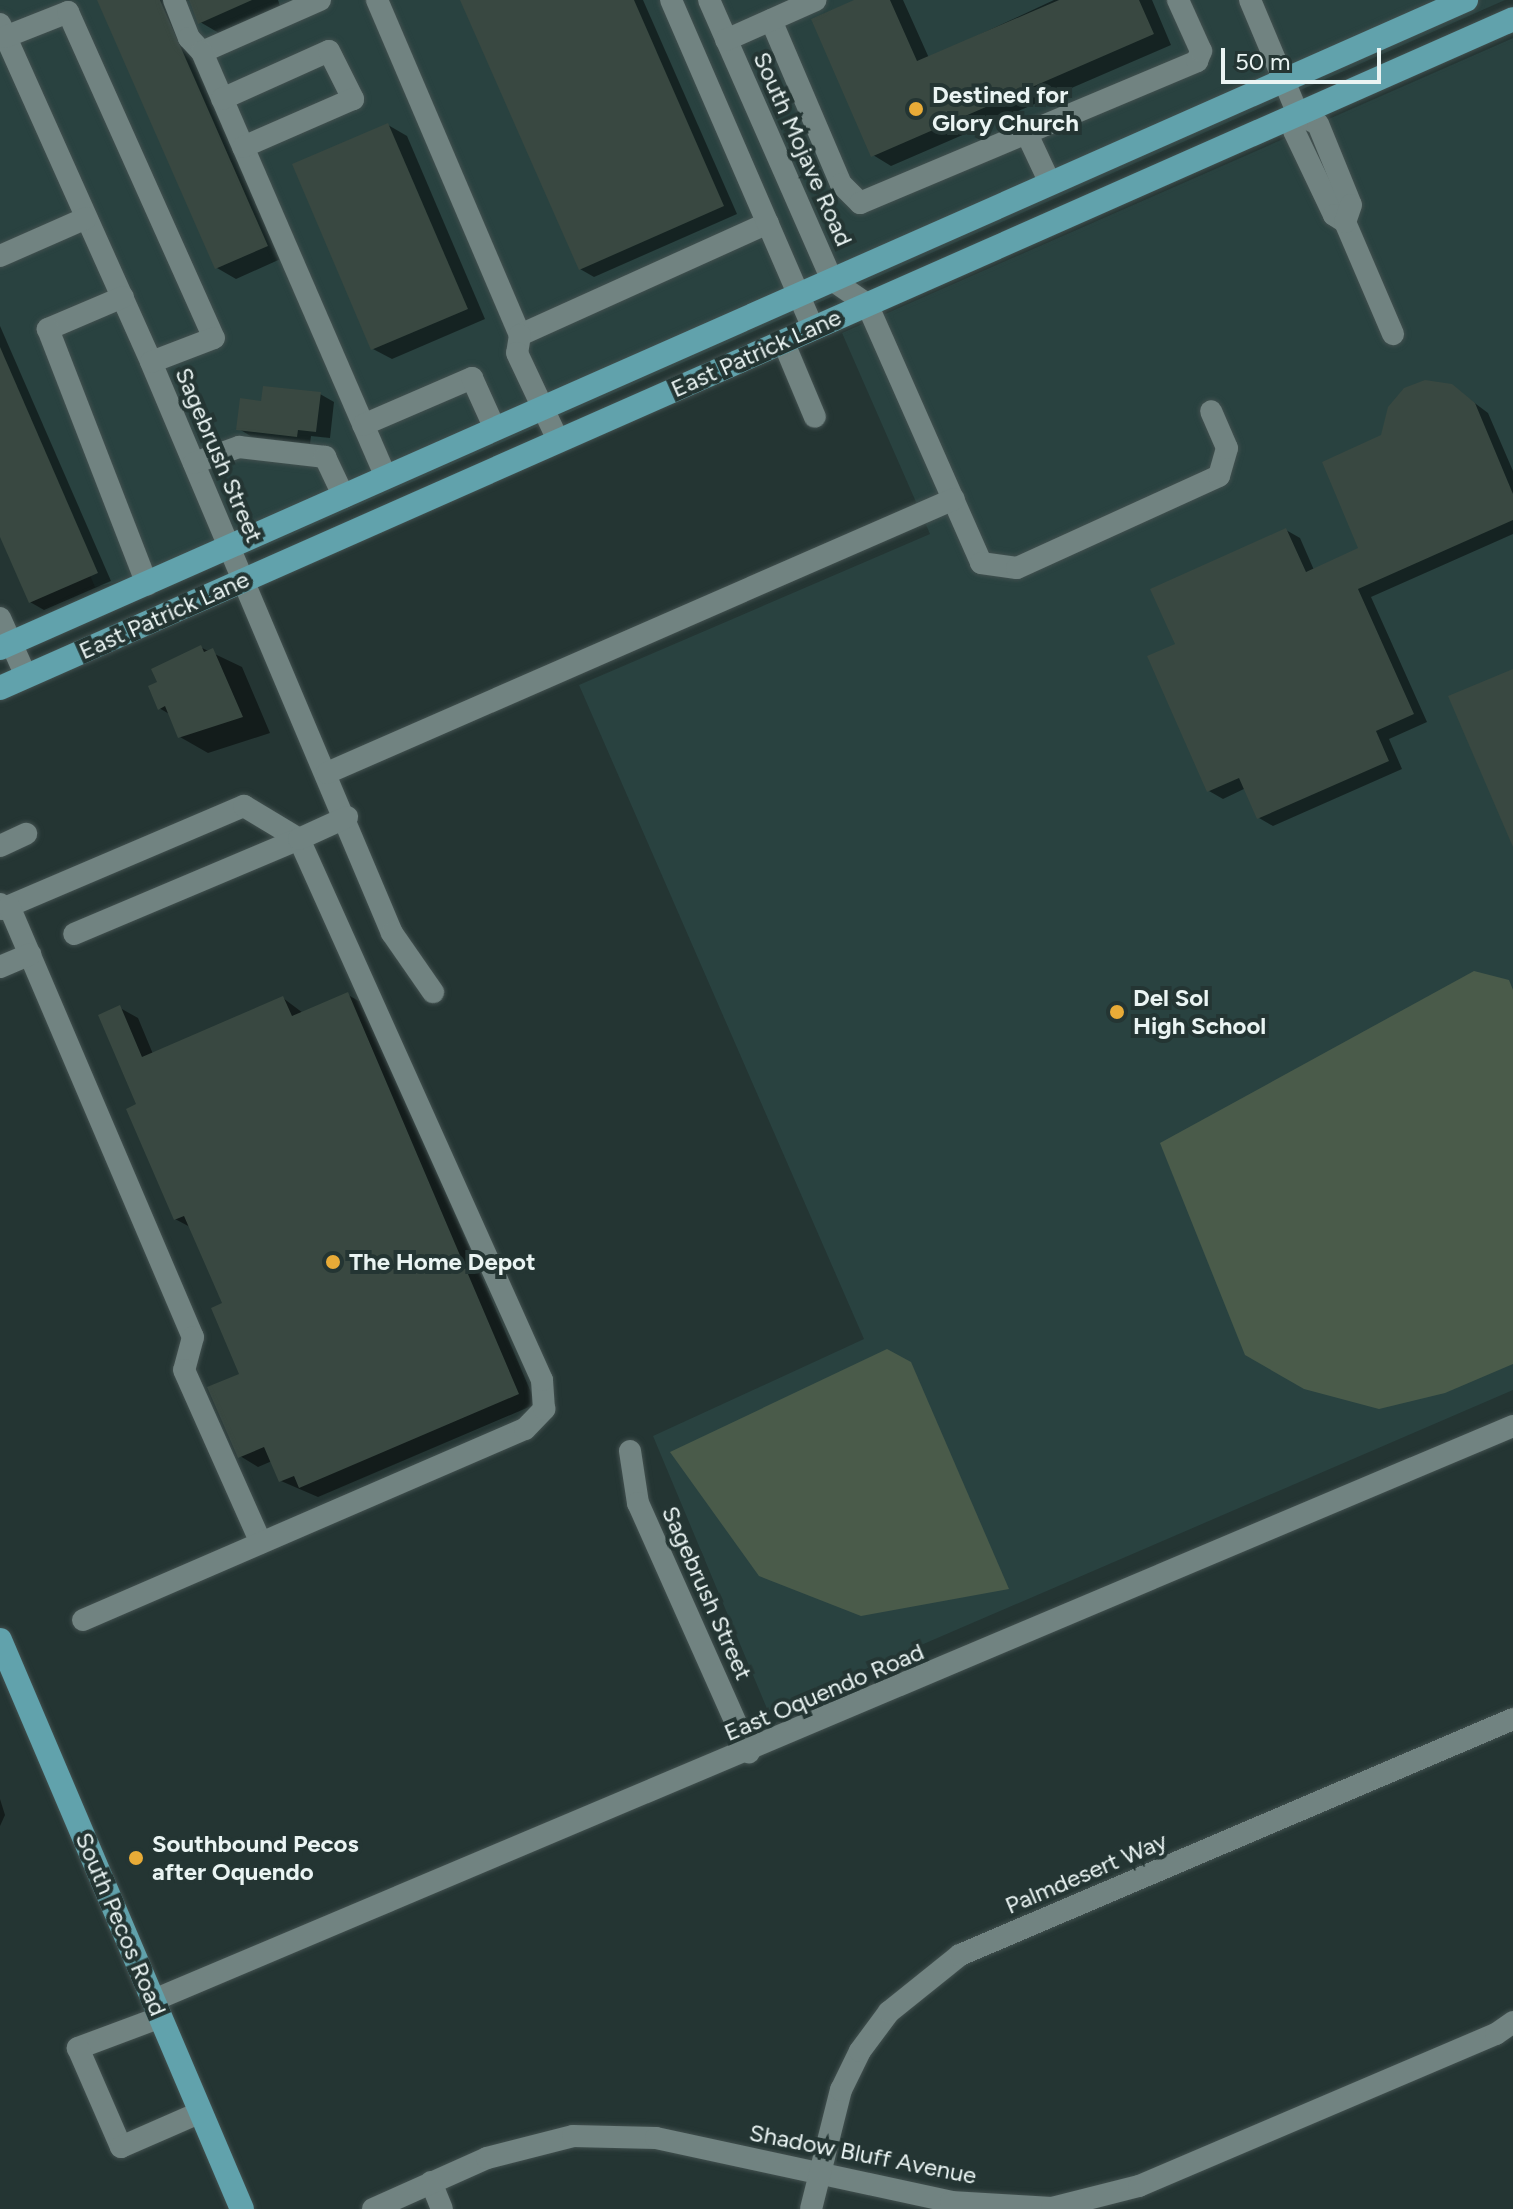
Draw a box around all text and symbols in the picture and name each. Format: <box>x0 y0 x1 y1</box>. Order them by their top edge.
scale bar <box>1225 32 1385 82</box>
street label: South Mojave Road <box>747 47 859 251</box>
text: 50 m <box>1235 47 1291 76</box>
place label: Destined for Glory Church <box>932 81 1079 137</box>
marker: Destined for Glory Church <box>907 100 925 118</box>
street label: East Patrick Lane <box>667 303 845 403</box>
street label: Sagebrush Street <box>169 363 269 547</box>
street label: East Patrick Lane <box>75 565 253 665</box>
place label: Del Sol High School <box>1133 984 1266 1040</box>
marker: Del Sol High School <box>1108 1003 1126 1021</box>
place label: The Home Depot <box>349 1248 536 1276</box>
marker: The Home Depot <box>324 1253 342 1271</box>
street label: Sagebrush Street <box>656 1502 758 1684</box>
street label: East Oquendo Road <box>720 1637 928 1747</box>
street label: Palmdesert Way <box>1001 1826 1171 1920</box>
street label: South Pecos Road <box>69 1828 173 2020</box>
place label: Southbound Pecos after Oquendo <box>152 1830 359 1886</box>
marker: Southbound Pecos after Oquendo <box>127 1849 145 1867</box>
street label: Shadow Bluff Avenue <box>747 2118 979 2190</box>

